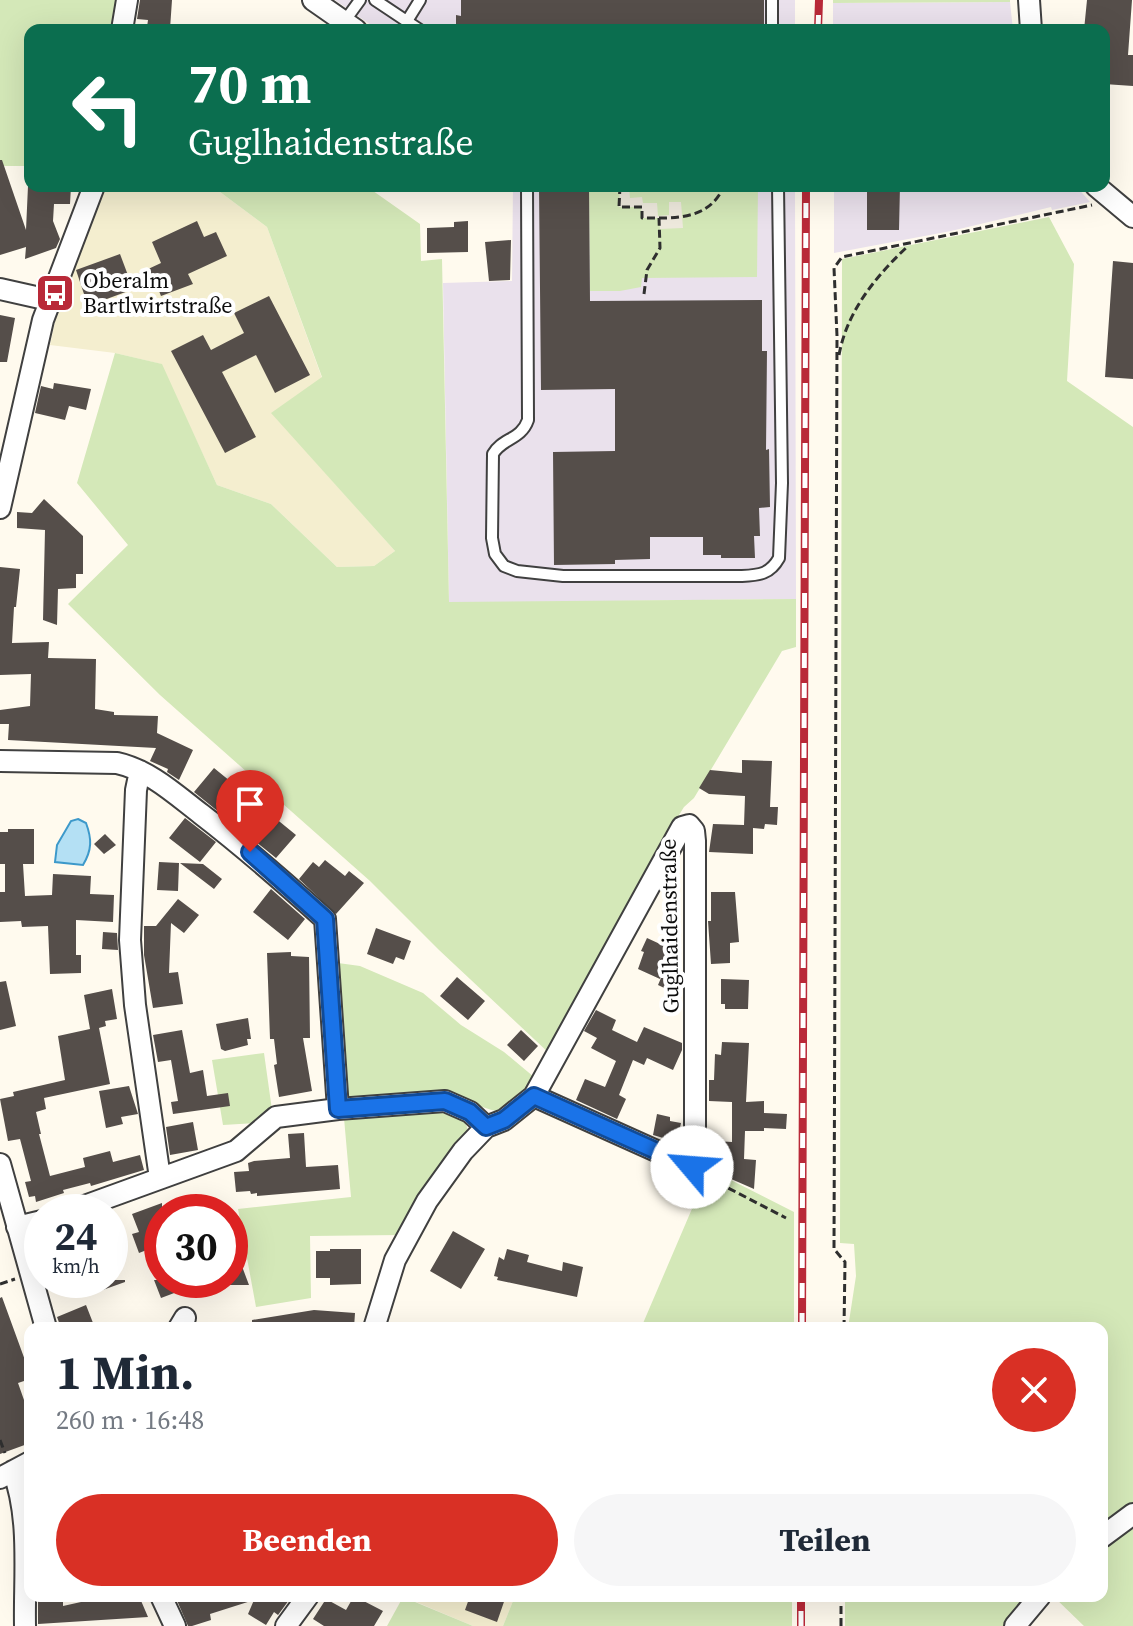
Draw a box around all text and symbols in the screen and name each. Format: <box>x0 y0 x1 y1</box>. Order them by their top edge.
text: 70 m <box>188 45 311 122</box>
icon: left <box>56 56 160 160</box>
text: Guglhaidenstraße <box>188 118 474 167</box>
place label: Oberalm Bartlwirtstraße <box>83 265 233 320</box>
bus stop icon: Oberalm Bartlwirtstraße <box>34 272 76 314</box>
pin <box>216 770 284 852</box>
icon: arrive <box>228 782 272 826</box>
street label: Guglhaidenstraße <box>652 838 686 1014</box>
position arrow <box>650 1125 734 1209</box>
speed limit sign: 30 <box>144 1194 248 1298</box>
text: 24 <box>54 1209 98 1263</box>
text: km/h <box>52 1252 100 1280</box>
text: 1 Min. <box>56 1339 194 1405</box>
button: close <box>992 1348 1076 1432</box>
text: 260 m · 16:48 <box>56 1402 204 1438</box>
button: Beenden <box>56 1494 558 1586</box>
button: Teilen <box>574 1494 1076 1586</box>

